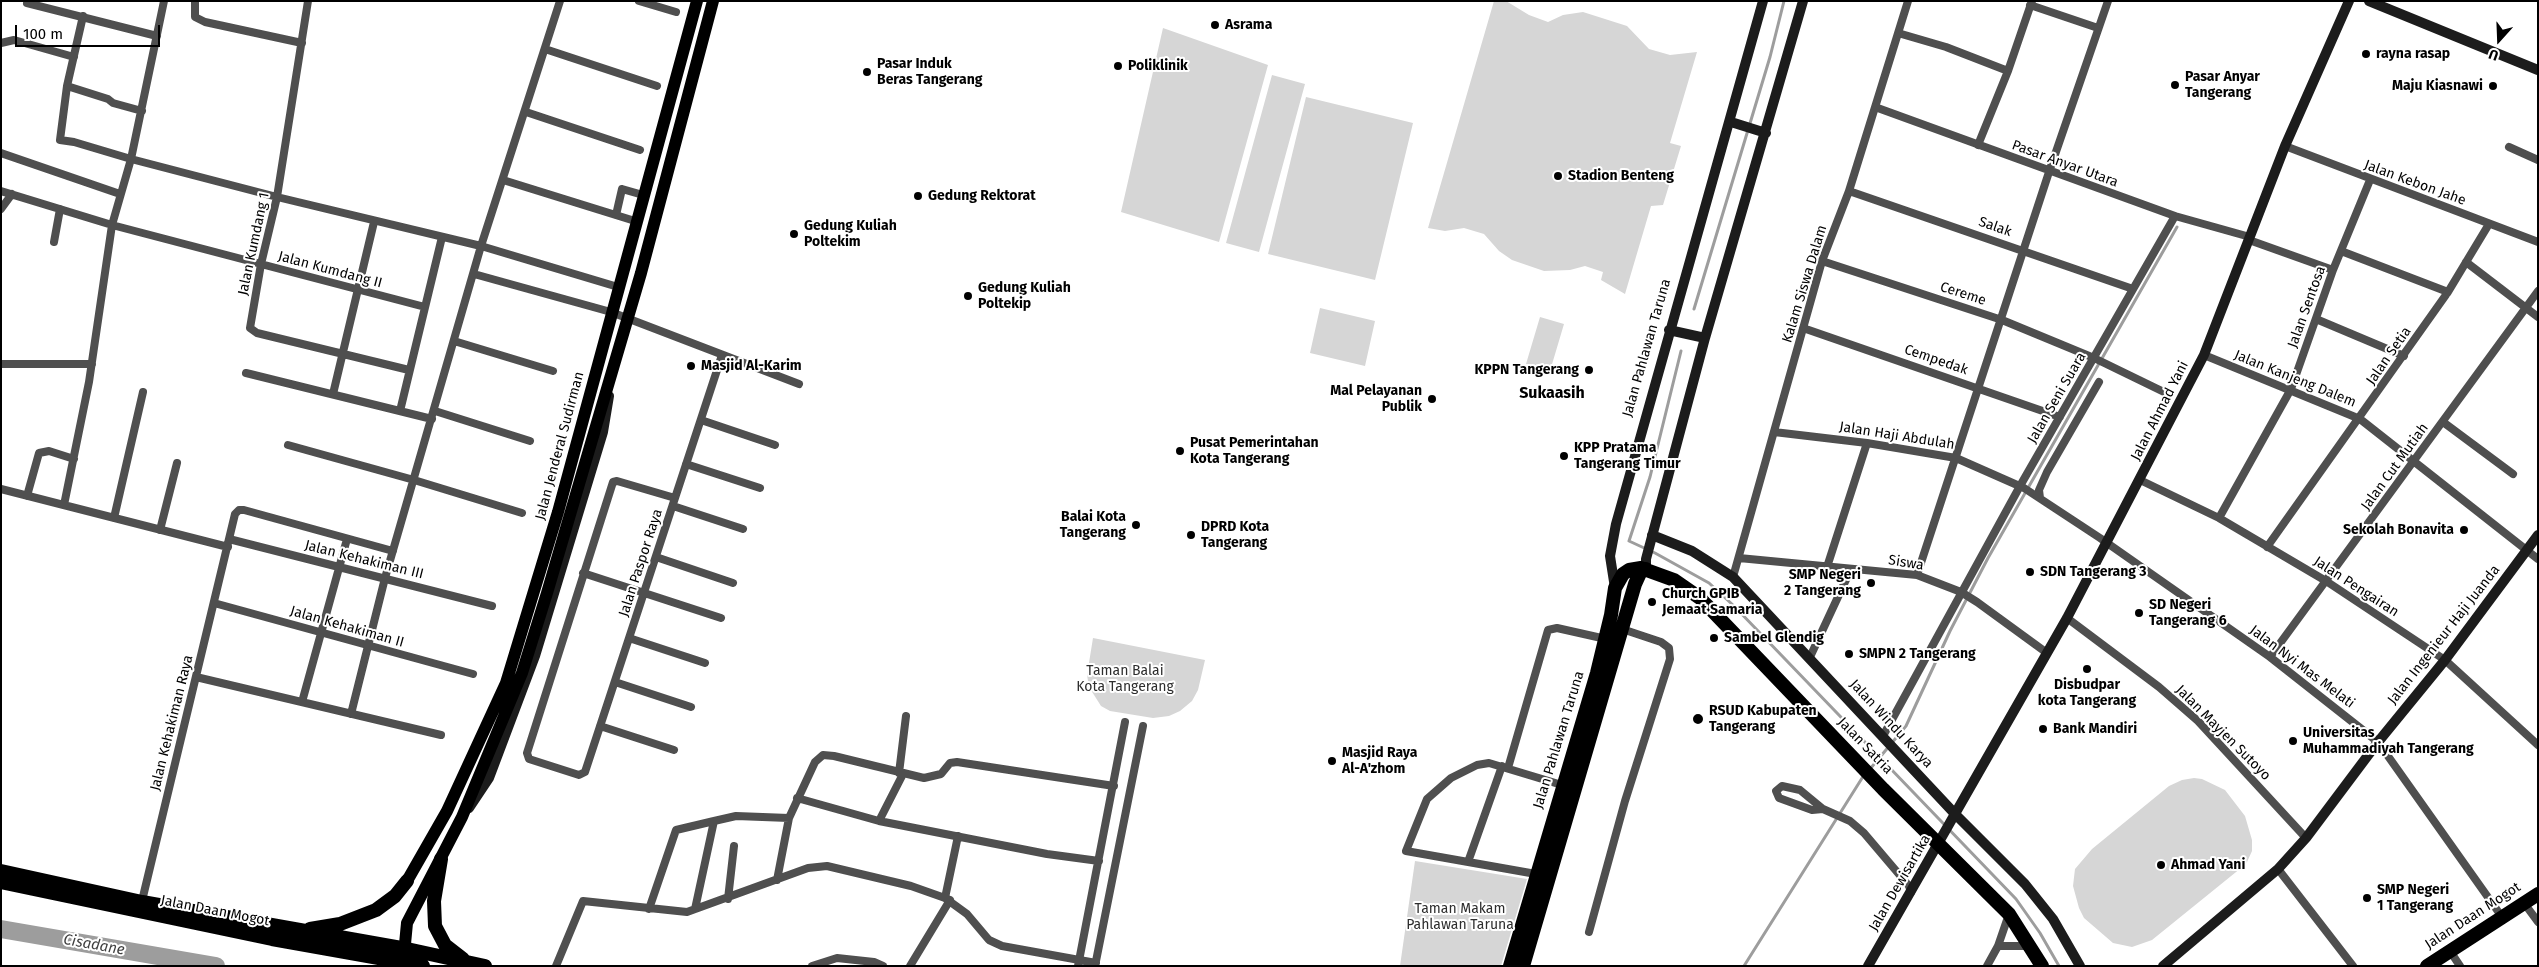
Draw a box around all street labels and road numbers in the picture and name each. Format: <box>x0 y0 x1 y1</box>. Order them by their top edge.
street label: Pasar Anyar Utara <box>2010 137 2120 191</box>
street label: Jalan Kebon Jahe <box>2362 157 2468 209</box>
street label: Jalan Kumdang 1 <box>235 191 273 297</box>
street label: Salak <box>1976 214 2014 240</box>
street label: Kalam Siswa Dalam <box>1779 223 1831 345</box>
street label: Jalan Kumdang II <box>276 248 384 292</box>
street label: Jalan Sentosa <box>2284 264 2330 350</box>
street label: Jalan Pahlawan Taruna <box>1619 277 1675 419</box>
street label: Cereme <box>1938 279 1988 309</box>
street label: Jalan Setia <box>2363 324 2415 388</box>
street label: Cempedak <box>1902 341 1970 379</box>
street label: Jalan Kanjeng Dalem <box>2232 347 2358 411</box>
street label: Jalan Seni Suara <box>2024 349 2090 447</box>
street label: Jalan Ahmad Yani <box>2128 358 2192 464</box>
street label: Jalan Jenderal Sudirman <box>532 370 588 522</box>
street label: Jalan Haji Abdulah <box>1838 419 1956 453</box>
street label: Jalan Cut Mutiah <box>2358 420 2432 514</box>
street label: Jalan Paspor Raya <box>616 507 666 619</box>
street label: Jalan Kehakiman III <box>303 537 425 583</box>
street label: Siswa <box>1887 552 1925 574</box>
street label: Jalan Pengairan <box>2310 553 2402 621</box>
street label: Jalan Ingenieur Haji Juanda <box>2384 562 2504 708</box>
street label: Jalan Kehakiman II <box>288 603 406 651</box>
street label: Jalan Nyi Mas Melati <box>2246 622 2358 712</box>
street label: Jalan Kehakiman Raya <box>147 653 197 793</box>
street label: Jalan Pahlawan Taruna <box>1530 669 1588 811</box>
street label: Jalan Windu Karya <box>1846 676 1936 772</box>
street label: Jalan Mayjen Sutoyo <box>2172 682 2274 784</box>
street label: Jalan Satria <box>1834 714 1896 778</box>
street label: Jalan Dewisartika <box>1865 832 1935 934</box>
street label: Jalan Daan Mogot <box>2422 879 2524 953</box>
street label: Jalan Daan Mogot <box>159 892 271 930</box>

